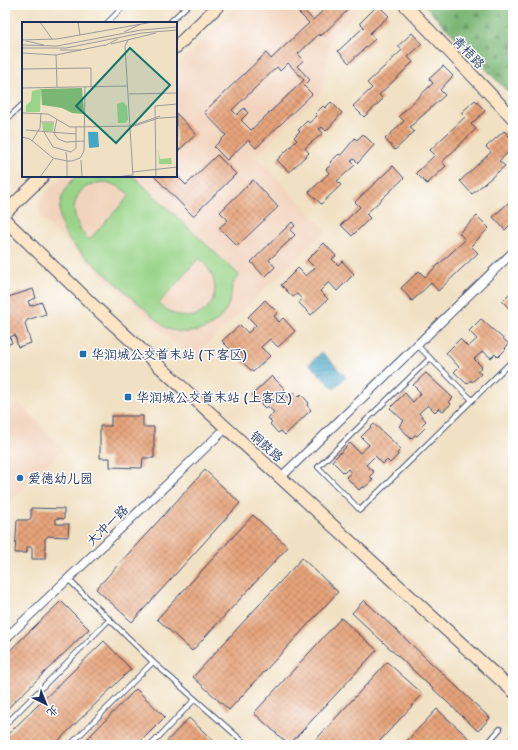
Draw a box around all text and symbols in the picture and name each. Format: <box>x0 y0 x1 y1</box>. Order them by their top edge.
inset map <box>22 22 177 177</box>
street label: 青梧路 <box>449 33 488 72</box>
place label: 华润城公交首末站 (下客区) <box>91 347 247 363</box>
marker: 华润城公交首末站 (下客区) <box>78 349 88 359</box>
place label: 华润城公交首末站 (上客区) <box>136 390 292 406</box>
marker: 华润城公交首末站 (上客区) <box>123 392 133 402</box>
street label: 铜鼓路 <box>246 428 286 466</box>
place label: 爱德幼儿园 <box>28 471 93 487</box>
marker: 爱德幼儿园 <box>15 473 25 483</box>
street label: 大冲一路 <box>83 502 132 550</box>
north arrow <box>26 684 66 724</box>
text: 北 <box>44 702 61 719</box>

